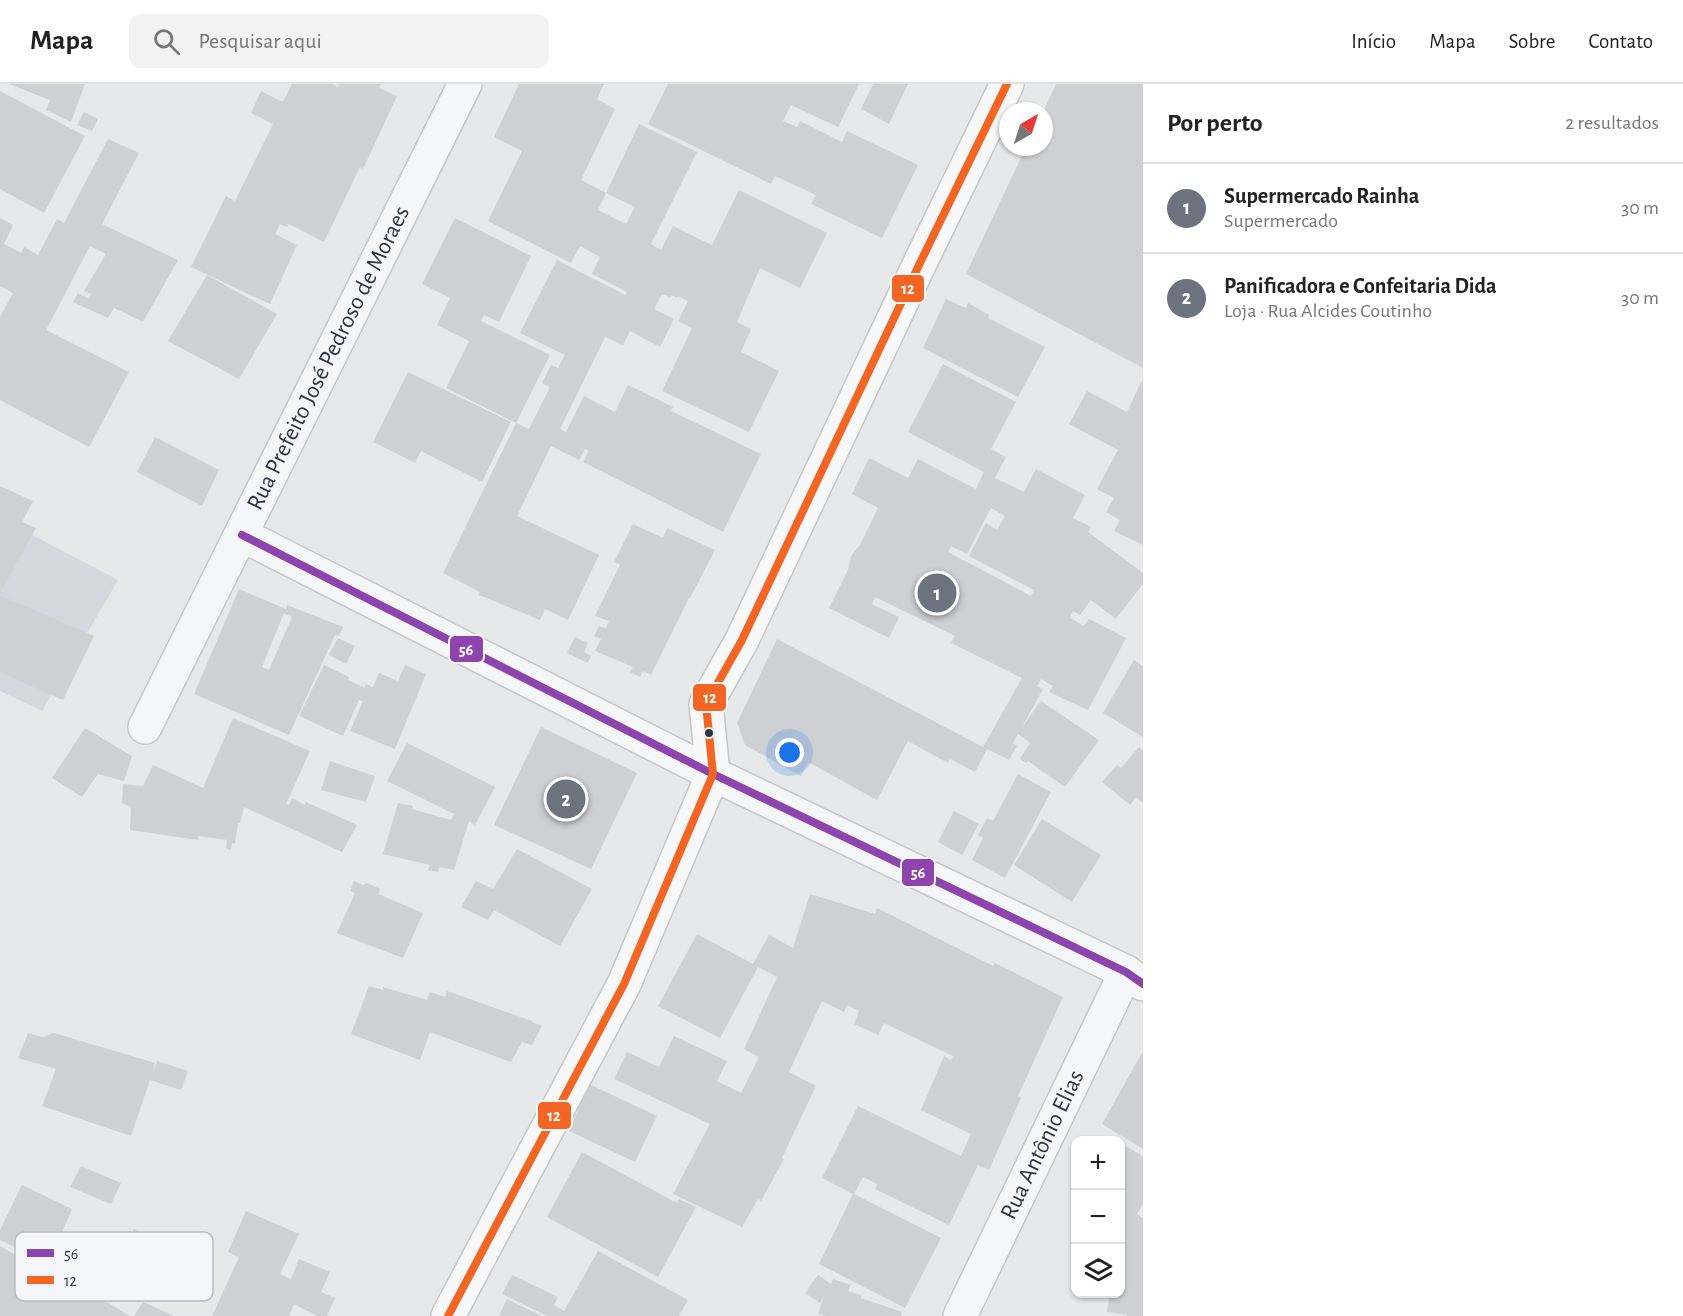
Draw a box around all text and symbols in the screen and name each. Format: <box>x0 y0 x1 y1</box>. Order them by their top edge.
search box <box>129 14 549 68</box>
icon: search <box>150 25 183 58</box>
text: Mapa <box>30 27 93 55</box>
text: Pesquisar aqui <box>198 30 322 52</box>
text: Início <box>1351 31 1396 52</box>
text: Mapa <box>1429 31 1476 52</box>
text: Sobre <box>1509 31 1555 52</box>
text: Contato <box>1588 31 1653 52</box>
north arrow <box>999 102 1053 156</box>
text: Por perto <box>1167 110 1263 136</box>
text: 2 resultados <box>1565 113 1659 133</box>
text: Supermercado Rainha <box>1224 185 1419 207</box>
text: 1 <box>1183 198 1190 218</box>
text: 30 m <box>1621 198 1659 218</box>
street label: Rua Prefeito José Pedroso de Moraes <box>243 202 414 514</box>
text: Supermercado <box>1224 211 1338 231</box>
line badge: 12 <box>891 274 925 303</box>
text: Panificadora e Confeitaria Dida <box>1224 275 1497 297</box>
text: 12 <box>901 281 915 297</box>
text: 2 <box>1182 288 1191 308</box>
text: 30 m <box>1621 288 1659 308</box>
text: Loja · Rua Alcides Coutinho <box>1224 301 1432 321</box>
pin: 1 <box>918 570 956 616</box>
line badge: 56 <box>449 635 484 663</box>
text: 56 <box>459 642 474 658</box>
line badge: 12 <box>692 683 727 712</box>
text: 12 <box>703 690 717 706</box>
unlabelled marker <box>703 727 715 739</box>
your location <box>775 738 804 767</box>
pin: 2 <box>546 776 586 822</box>
line badge: 56 <box>901 858 935 887</box>
text: 56 <box>911 865 926 881</box>
street label: Rua Antônio Elias <box>996 1067 1089 1223</box>
line badge: 12 <box>537 1101 572 1130</box>
text: 12 <box>547 1108 561 1124</box>
map controls <box>1071 1136 1125 1298</box>
button: + <box>1071 1136 1125 1190</box>
button: − <box>1071 1190 1125 1244</box>
legend <box>15 1232 213 1301</box>
button: layers <box>1071 1244 1125 1298</box>
text: 56 <box>64 1246 78 1262</box>
text: 12 <box>64 1273 77 1289</box>

